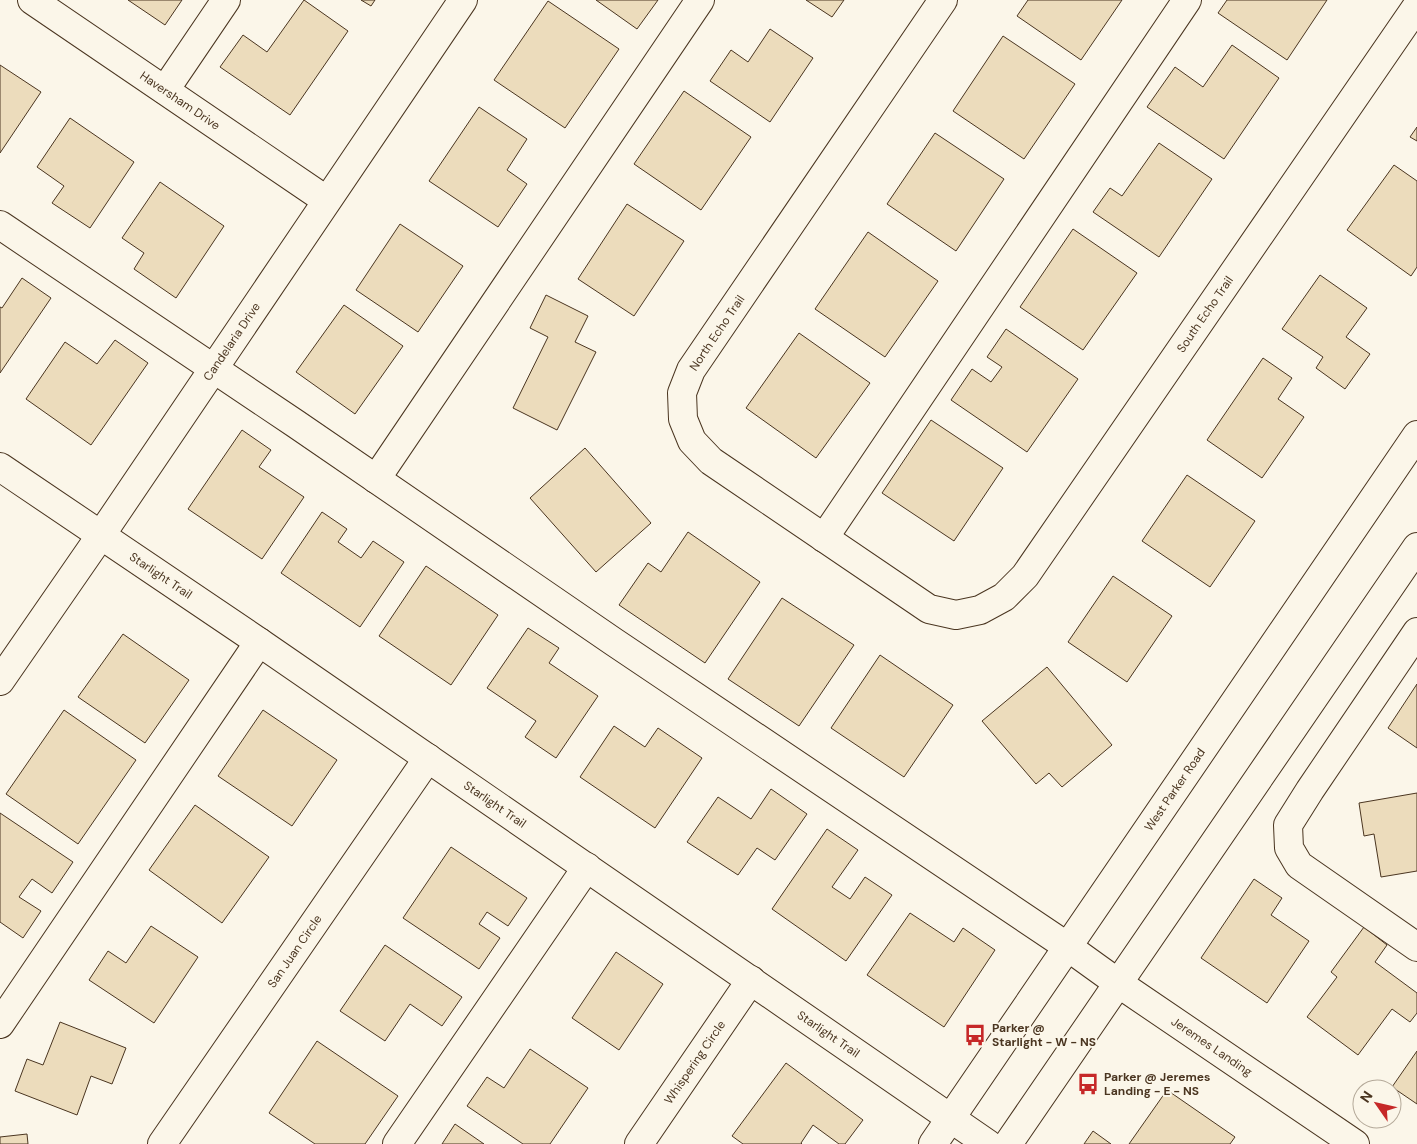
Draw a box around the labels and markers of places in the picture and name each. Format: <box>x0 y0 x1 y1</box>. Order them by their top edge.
place label: Parker @ Starlight - W - NS <box>992 1020 1096 1050</box>
bus stop icon: Parker @ Starlight - W - NS <box>962 1022 988 1048</box>
place label: Parker @ Jeremes Landing - E - NS <box>1104 1069 1210 1099</box>
bus stop icon: Parker @ Jeremes Landing - E - NS <box>1075 1071 1101 1097</box>

